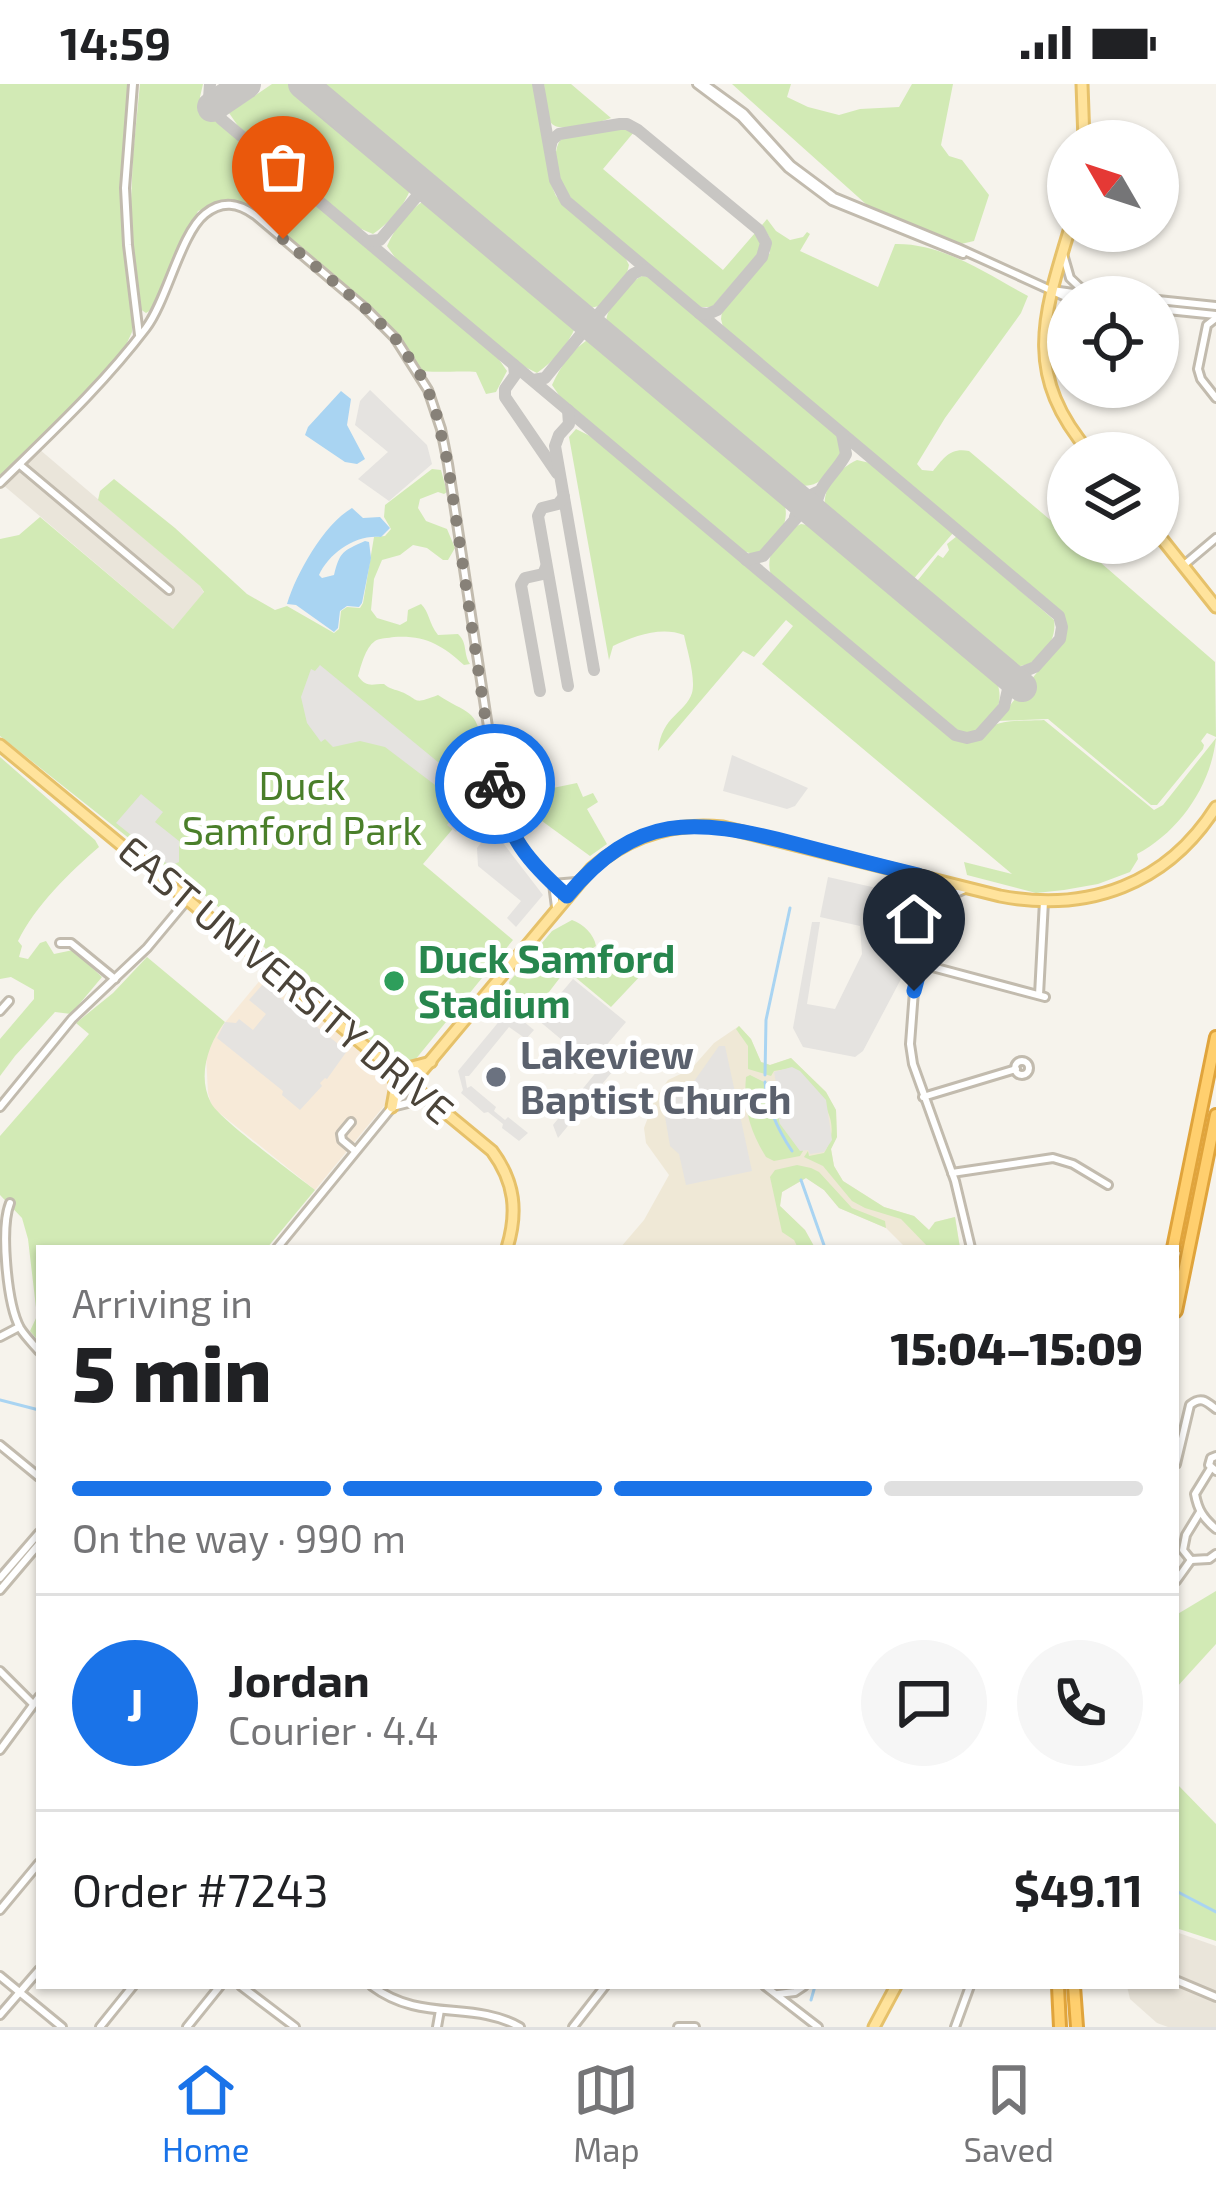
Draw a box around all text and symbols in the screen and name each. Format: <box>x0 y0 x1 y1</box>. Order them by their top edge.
text: 14:59 <box>60 15 171 69</box>
pin <box>232 116 334 239</box>
north arrow <box>1047 120 1179 252</box>
map controls <box>1047 120 1179 564</box>
icon: bag <box>250 134 316 200</box>
button: locate <box>1047 276 1179 408</box>
button: layers <box>1047 432 1179 564</box>
courier <box>435 724 555 844</box>
icon: bike <box>462 751 528 817</box>
park label: Duck Samford Park <box>182 761 422 853</box>
street label: EAST UNIVERSITY DRIVE <box>110 825 464 1133</box>
pin <box>863 868 965 991</box>
icon: home <box>881 886 947 952</box>
place label: Duck Samford Stadium <box>418 934 675 1026</box>
marker: Duck Samford Stadium <box>381 968 407 994</box>
place label: Lakeview Baptist Church <box>520 1030 792 1122</box>
marker: Lakeview Baptist Church <box>483 1064 509 1090</box>
text: Arriving in <box>72 1279 253 1326</box>
text: 15:04–15:09 <box>890 1320 1143 1374</box>
text: 5 min <box>72 1324 272 1418</box>
text: On the way · 990 m <box>72 1514 406 1561</box>
button: chat <box>861 1640 987 1766</box>
button: phone <box>1017 1640 1143 1766</box>
text: Jordan <box>228 1652 370 1706</box>
text: J <box>127 1676 143 1730</box>
text: Courier · 4.4 <box>228 1706 439 1753</box>
text: Order #7243 <box>72 1862 329 1916</box>
text: $49.11 <box>1014 1862 1143 1916</box>
tab: Home <box>162 2057 249 2169</box>
tab: Map <box>573 2057 640 2169</box>
tab: Saved <box>963 2057 1054 2169</box>

